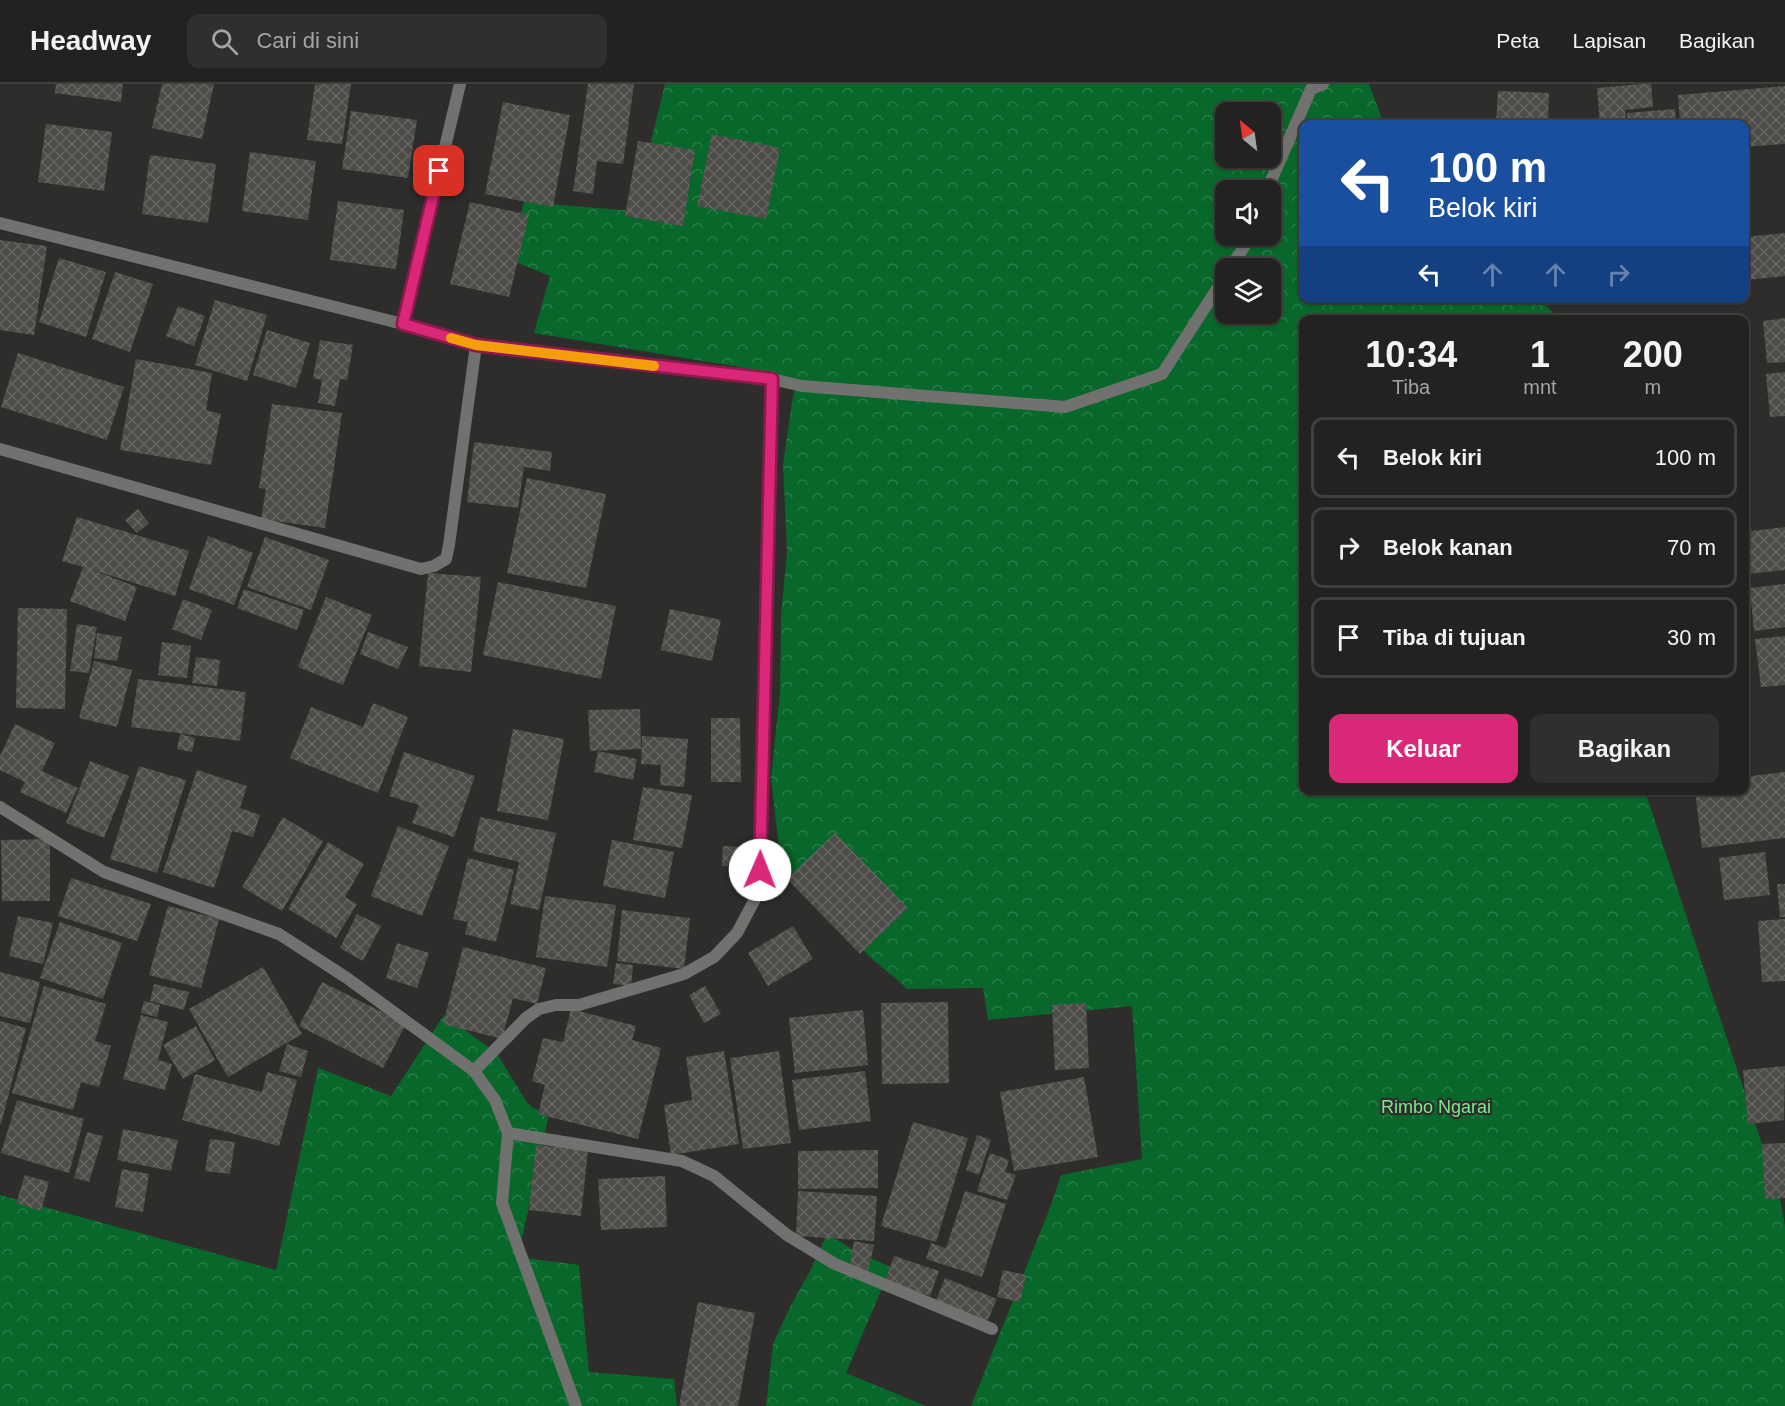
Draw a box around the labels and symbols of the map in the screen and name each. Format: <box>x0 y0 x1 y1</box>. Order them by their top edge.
north arrow <box>1215 102 1281 168</box>
pin <box>413 145 464 196</box>
position arrow <box>728 838 792 902</box>
park label: Rimbo Ngarai <box>1381 1097 1491 1117</box>

